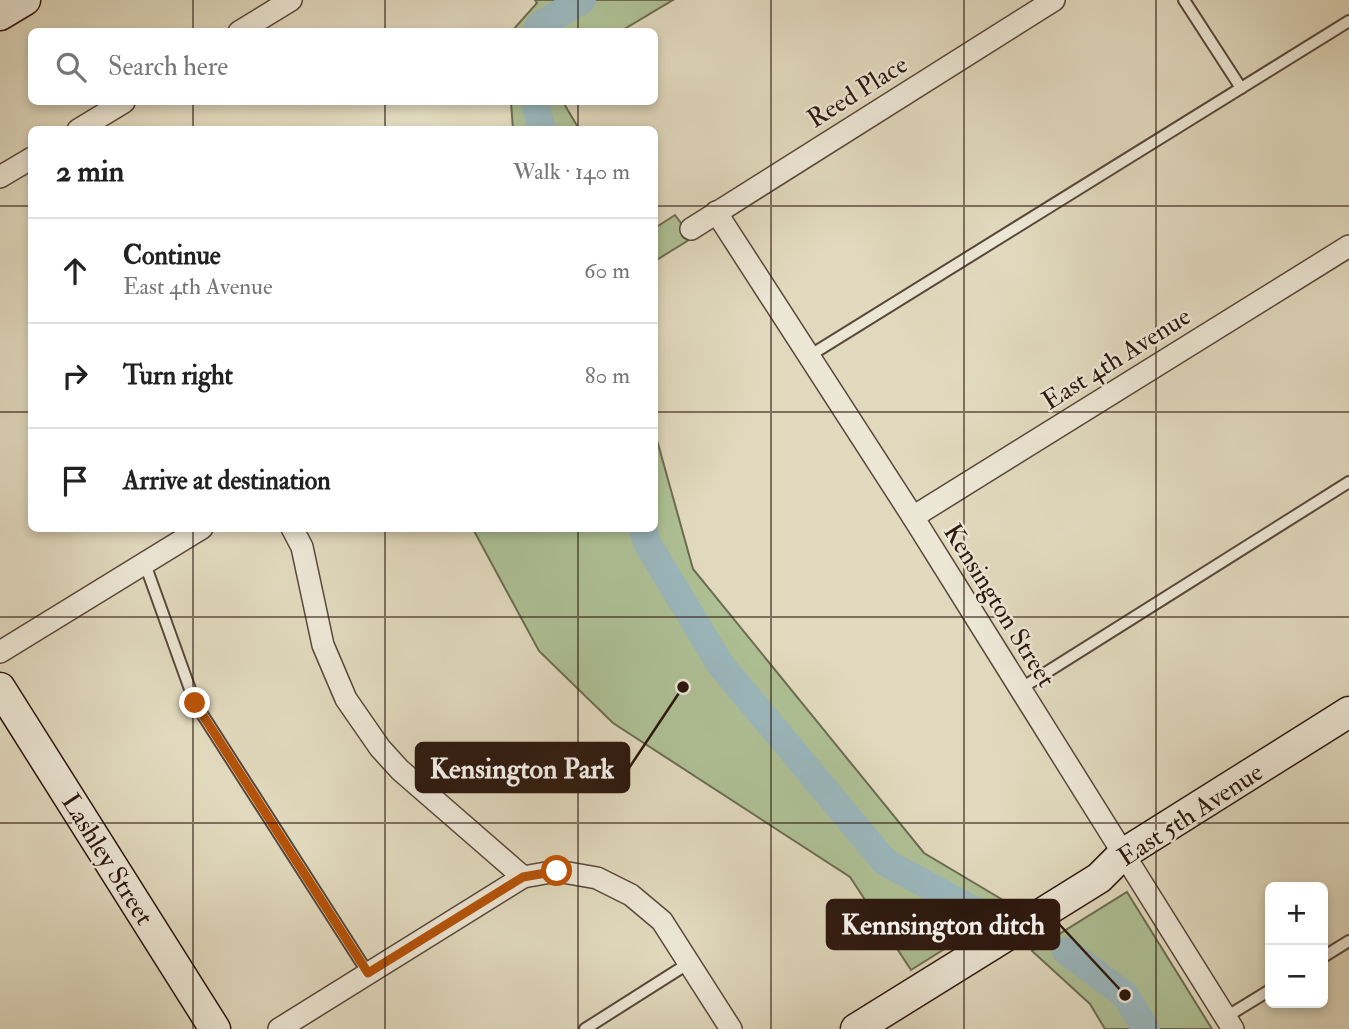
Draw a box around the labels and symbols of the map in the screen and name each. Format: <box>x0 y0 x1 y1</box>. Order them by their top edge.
street label: Reed Place <box>801 48 914 135</box>
street label: East 4th Avenue <box>1036 300 1197 417</box>
street label: Kensington Street <box>936 518 1062 693</box>
route end <box>179 687 210 718</box>
callout: Kensington Park <box>416 743 629 792</box>
text: Kensington Park <box>430 752 615 787</box>
street label: East 5th Avenue <box>1112 756 1269 874</box>
street label: Lashley Street <box>54 788 160 931</box>
route start <box>541 855 572 886</box>
callout: Kennsington ditch <box>827 900 1059 949</box>
text: Kennsington ditch <box>841 908 1045 943</box>

